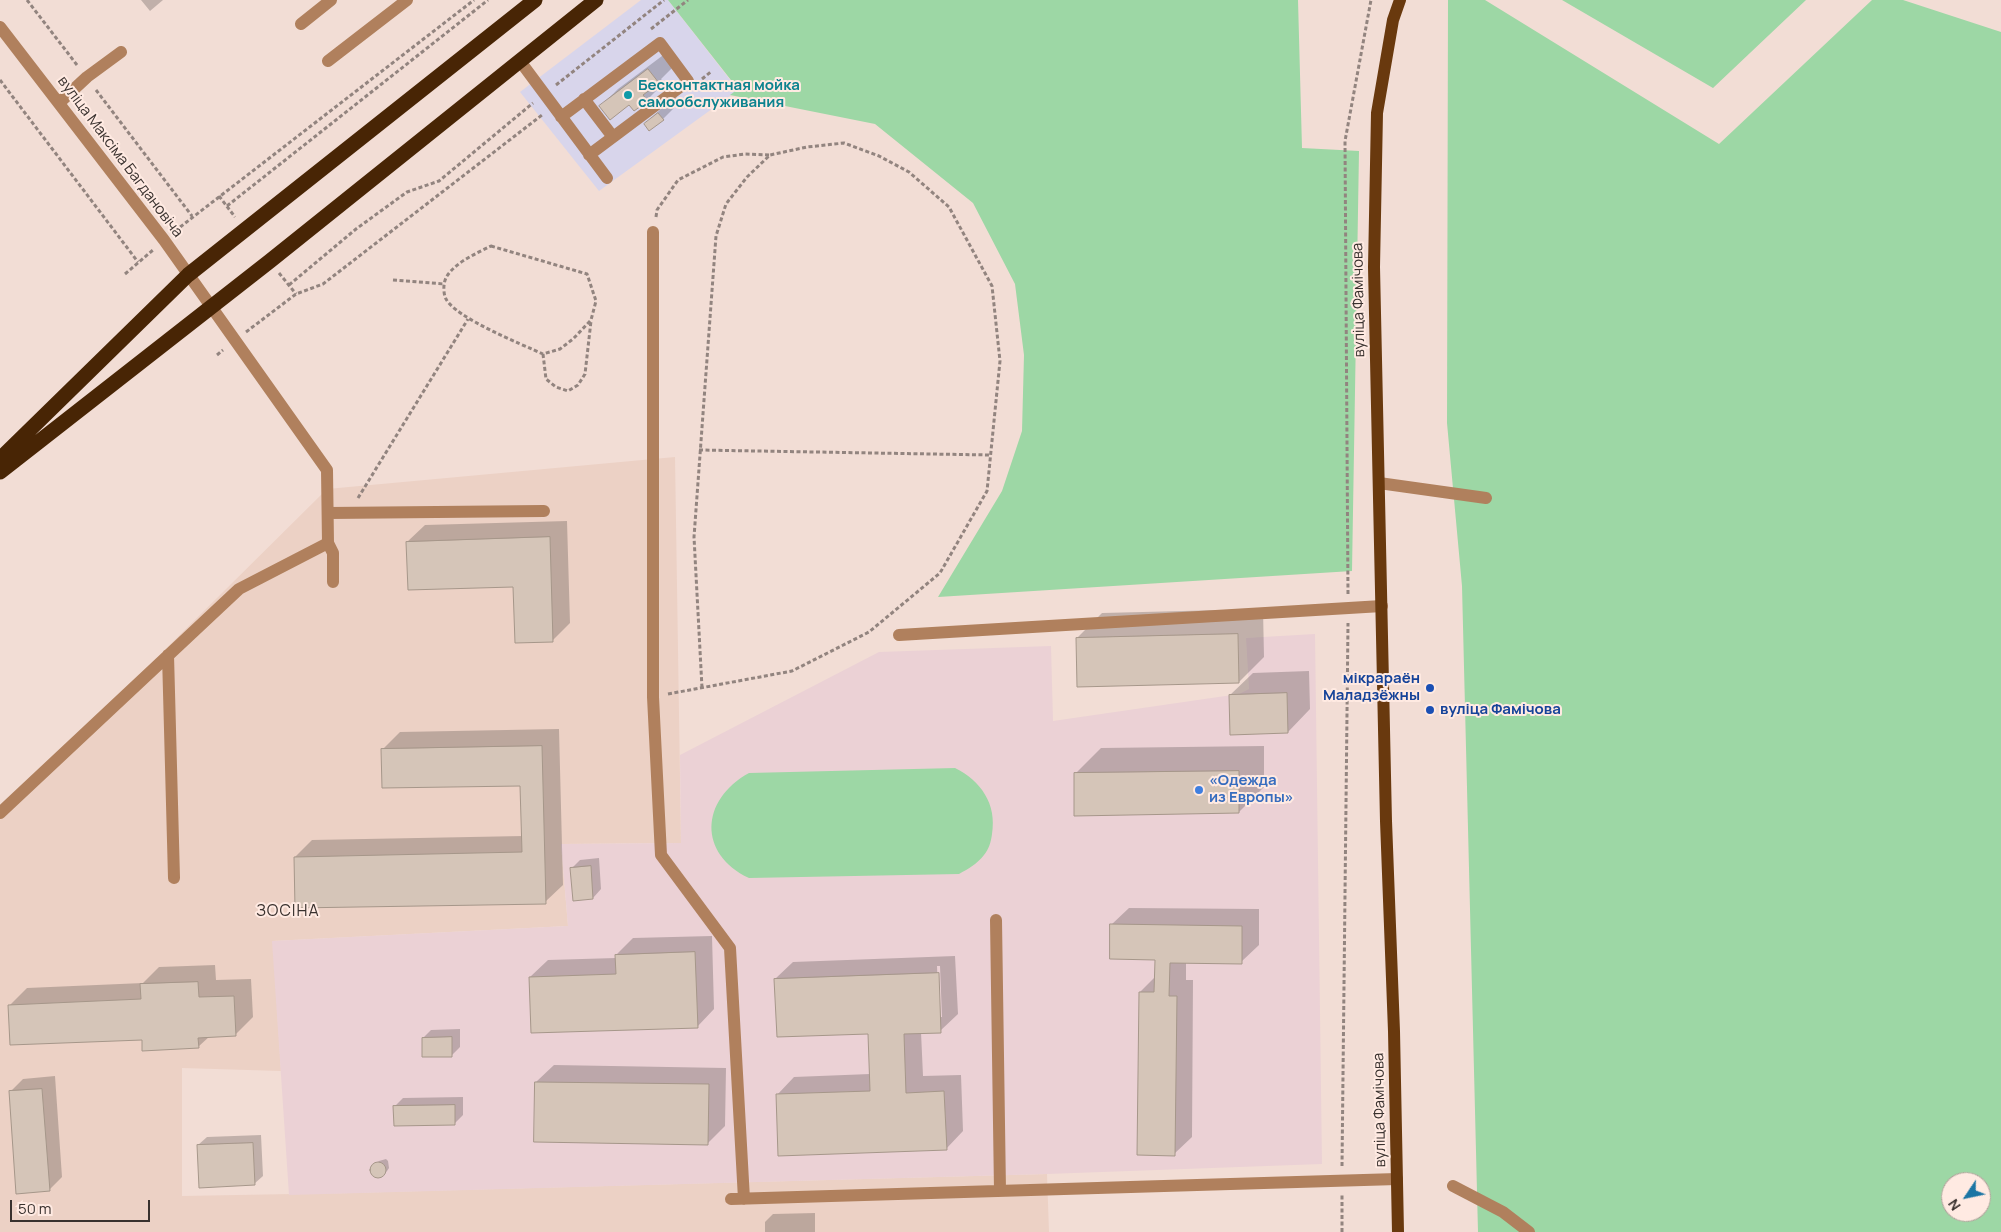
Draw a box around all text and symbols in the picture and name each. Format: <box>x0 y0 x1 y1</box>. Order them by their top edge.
street label: вуліца Максіма Багдановіча <box>53 73 187 241</box>
place label: Бесконтактная мойка самообслуживания <box>638 77 800 112</box>
marker: Бесконтактная мойка самообслуживания <box>622 89 634 101</box>
street label: вуліца Фамічова <box>1349 243 1369 357</box>
place label: мікрараён Маладзёжны <box>1323 670 1420 705</box>
marker: мікрараён Маладзёжны <box>1424 682 1436 694</box>
place label: вуліца Фамічова <box>1440 701 1561 719</box>
marker: вуліца Фамічова <box>1424 704 1436 716</box>
place label: «Одежда из Европы» <box>1209 772 1294 807</box>
marker: «Одежда из Европы» <box>1193 784 1205 796</box>
district label: ЗОСІНА <box>256 902 320 922</box>
street label: вуліца Фамічова <box>1370 1053 1390 1167</box>
north arrow <box>1941 1172 1991 1222</box>
scale bar <box>12 1190 152 1222</box>
text: N <box>1943 1196 1965 1215</box>
text: 50 m <box>18 1198 52 1219</box>

